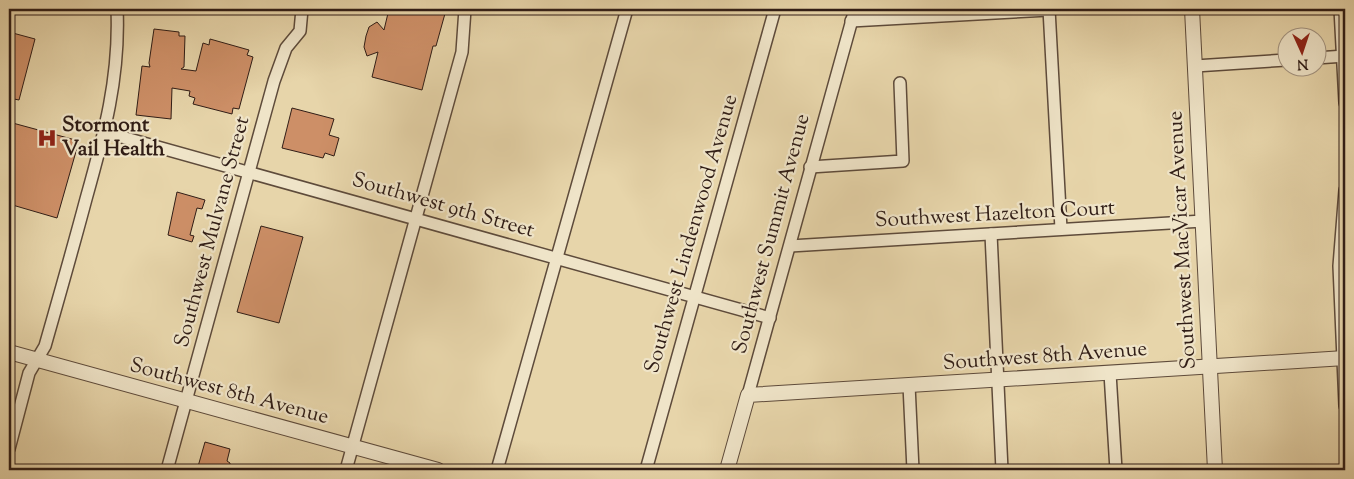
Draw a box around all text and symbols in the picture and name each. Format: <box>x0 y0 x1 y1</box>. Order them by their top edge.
north arrow <box>1276 28 1326 78</box>
text: N <box>1296 53 1309 73</box>
street label: Southwest Lindenwood Avenue <box>638 91 746 377</box>
street label: Southwest MacVicar Avenue <box>1161 110 1205 370</box>
place label: Stormont Vail Health <box>62 111 166 165</box>
street label: Southwest Summit Avenue <box>726 111 818 357</box>
street label: Southwest Mulvane Street <box>168 113 258 351</box>
hospital icon: Stormont Vail Health <box>36 127 58 149</box>
street label: Southwest 9th Street <box>348 166 538 246</box>
street label: Southwest Hazelton Court <box>874 194 1116 236</box>
street label: Southwest 8th Avenue <box>942 335 1148 379</box>
street label: Southwest 8th Avenue <box>126 351 332 433</box>

